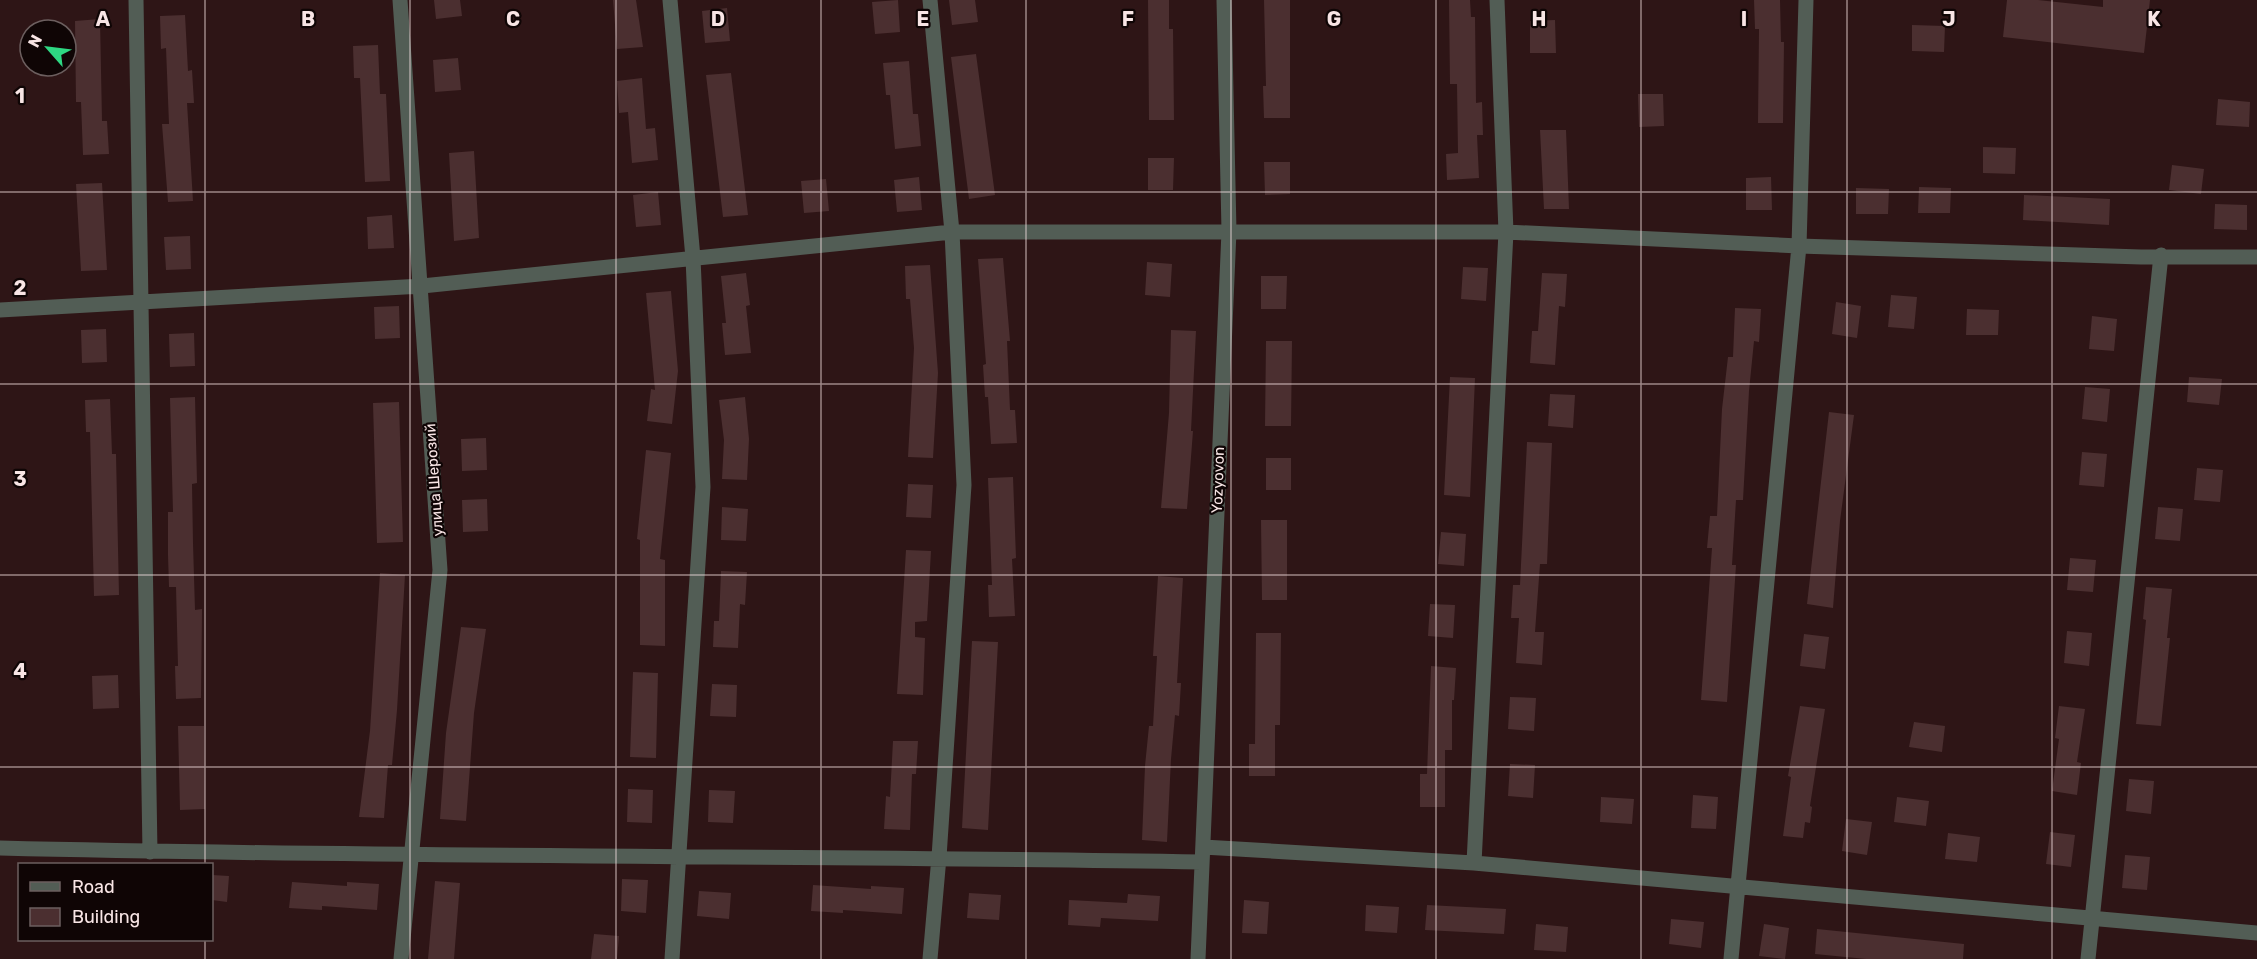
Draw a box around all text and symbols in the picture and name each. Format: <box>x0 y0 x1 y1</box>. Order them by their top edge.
text: A <box>96 7 111 31</box>
text: B <box>301 7 315 31</box>
text: C <box>506 7 520 31</box>
text: D <box>711 7 725 31</box>
text: E <box>917 7 929 31</box>
text: F <box>1122 7 1134 31</box>
text: G <box>1327 7 1341 31</box>
text: H <box>1532 7 1546 31</box>
text: I <box>1741 7 1747 31</box>
text: J <box>1942 7 1956 31</box>
text: K <box>2147 7 2161 31</box>
north arrow <box>18 18 78 78</box>
text: N <box>24 32 46 51</box>
text: 1 <box>15 84 25 108</box>
text: 2 <box>14 276 27 300</box>
street label: улица Шерозий <box>421 423 447 537</box>
street label: Yozyovon <box>1208 446 1228 514</box>
text: 3 <box>13 467 27 491</box>
text: 4 <box>13 659 27 683</box>
legend <box>18 863 213 941</box>
text: Road <box>72 876 115 898</box>
text: Building <box>72 906 140 928</box>

